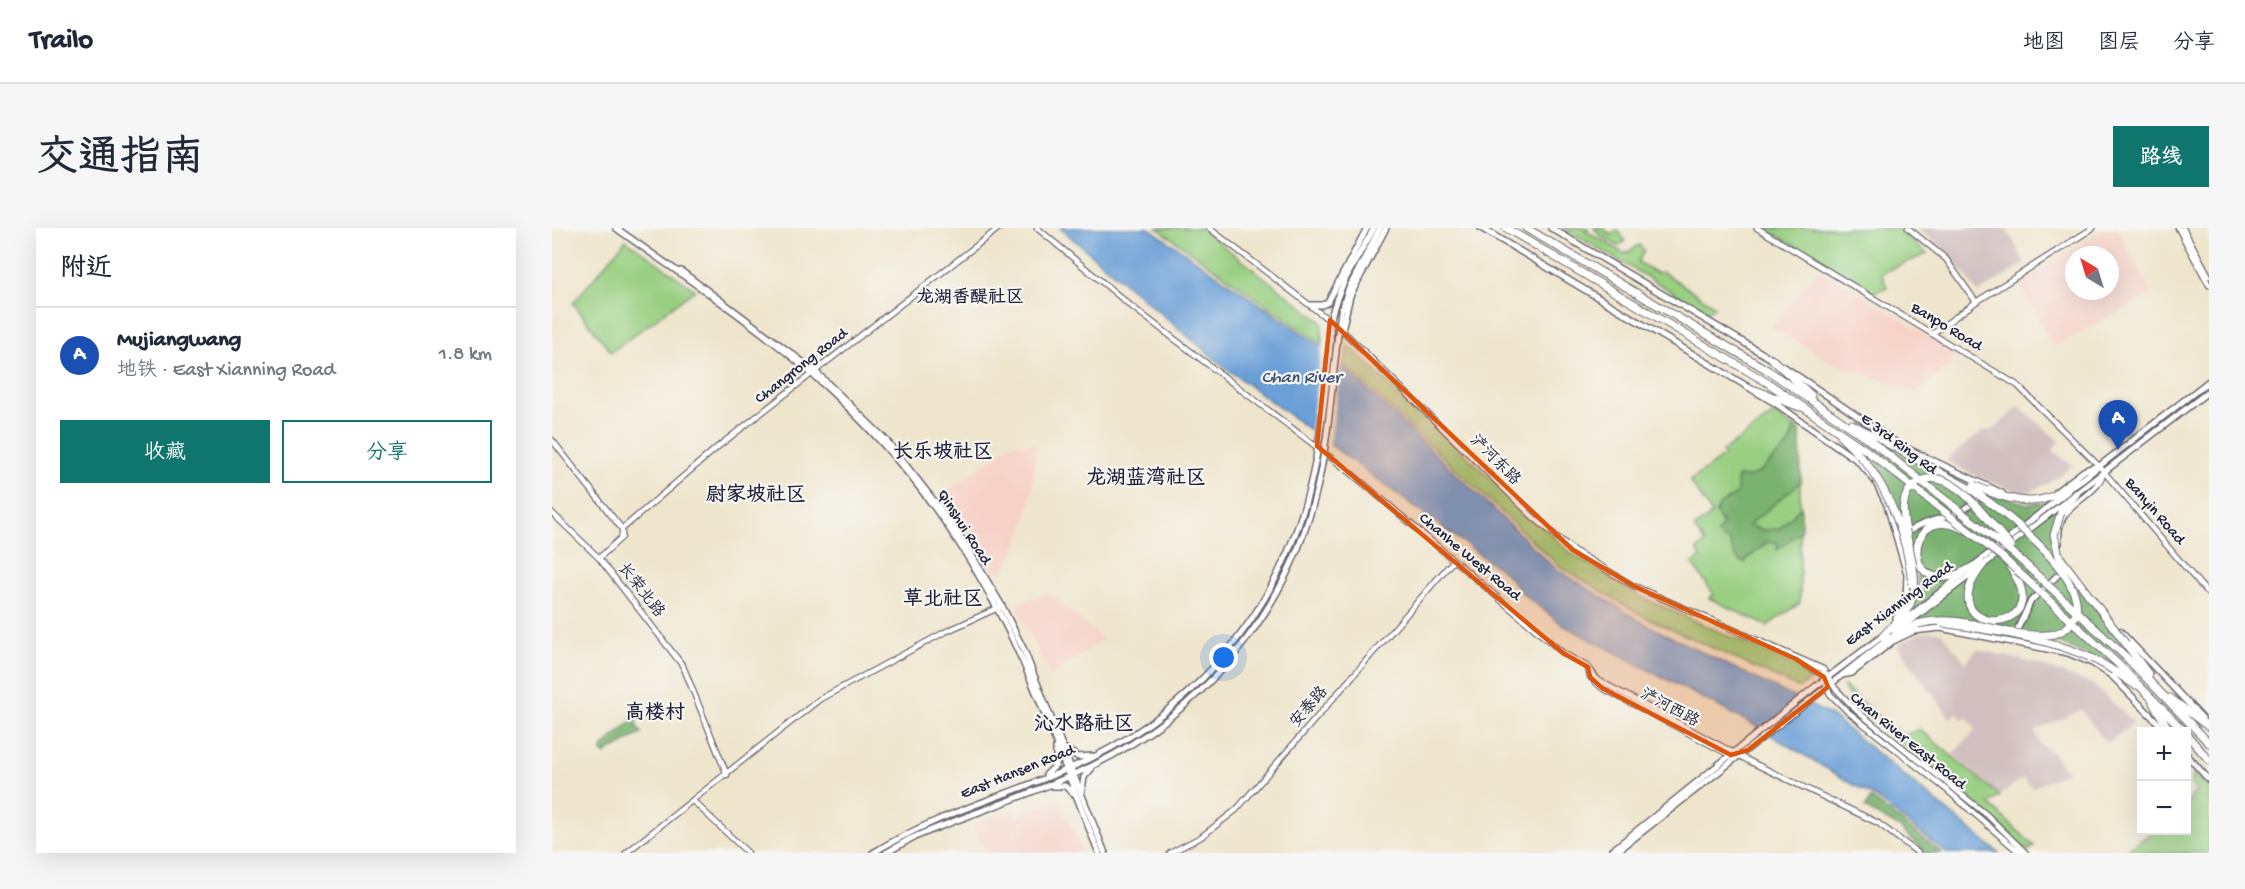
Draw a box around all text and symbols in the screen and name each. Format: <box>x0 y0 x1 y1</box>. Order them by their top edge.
text: Trailo <box>30 25 93 58</box>
text: 地图 <box>2023 32 2065 57</box>
text: 图层 <box>2098 32 2140 57</box>
text: 分享 <box>2173 32 2215 57</box>
button: 路线 <box>2113 126 2209 187</box>
text: 交通指南 <box>36 137 204 186</box>
north arrow <box>2065 246 2119 300</box>
text: 附近 <box>60 255 112 286</box>
district label: 龙湖香醍社区 <box>916 287 1024 309</box>
street label: Banpo Road <box>1906 299 1986 357</box>
street label: Changrong Road <box>752 324 853 409</box>
text: Mujiangwang <box>117 328 241 354</box>
text: A <box>74 344 85 367</box>
text: 1.8 km <box>439 344 492 367</box>
text: 地铁 · East Xianning Road <box>117 360 335 383</box>
water label: Chan River <box>1261 368 1344 389</box>
pin: A <box>2098 400 2138 450</box>
street label: E 3rd Ring Rd <box>1856 410 1941 481</box>
button: 收藏 <box>60 420 270 483</box>
button: 分享 <box>282 420 492 483</box>
street label: 浐河东路 <box>1465 430 1525 490</box>
district label: 长乐坡社区 <box>893 440 993 465</box>
district label: 龙湖蓝湾社区 <box>1086 466 1206 491</box>
street label: Banyin Road <box>2119 474 2189 551</box>
district label: 尉家坡社区 <box>706 483 806 508</box>
street label: Qinshui Road <box>932 487 995 571</box>
street label: Chanhe West Road <box>1414 510 1525 607</box>
street label: East Xianning Road <box>1842 557 1959 652</box>
street label: 长荣北路 <box>613 559 669 622</box>
district label: 草北社区 <box>903 587 983 612</box>
your location <box>1209 643 1238 672</box>
street label: 安泰路 <box>1286 682 1333 732</box>
street label: 浐河西路 <box>1636 684 1703 732</box>
street label: Chan River East Road <box>1845 689 1970 796</box>
district label: 高楼村 <box>625 701 685 726</box>
district label: 沁水路社区 <box>1034 712 1134 737</box>
map controls <box>2137 727 2191 835</box>
button: + <box>2137 727 2191 781</box>
street label: East Hansen Road <box>958 741 1079 805</box>
button: − <box>2137 781 2191 835</box>

